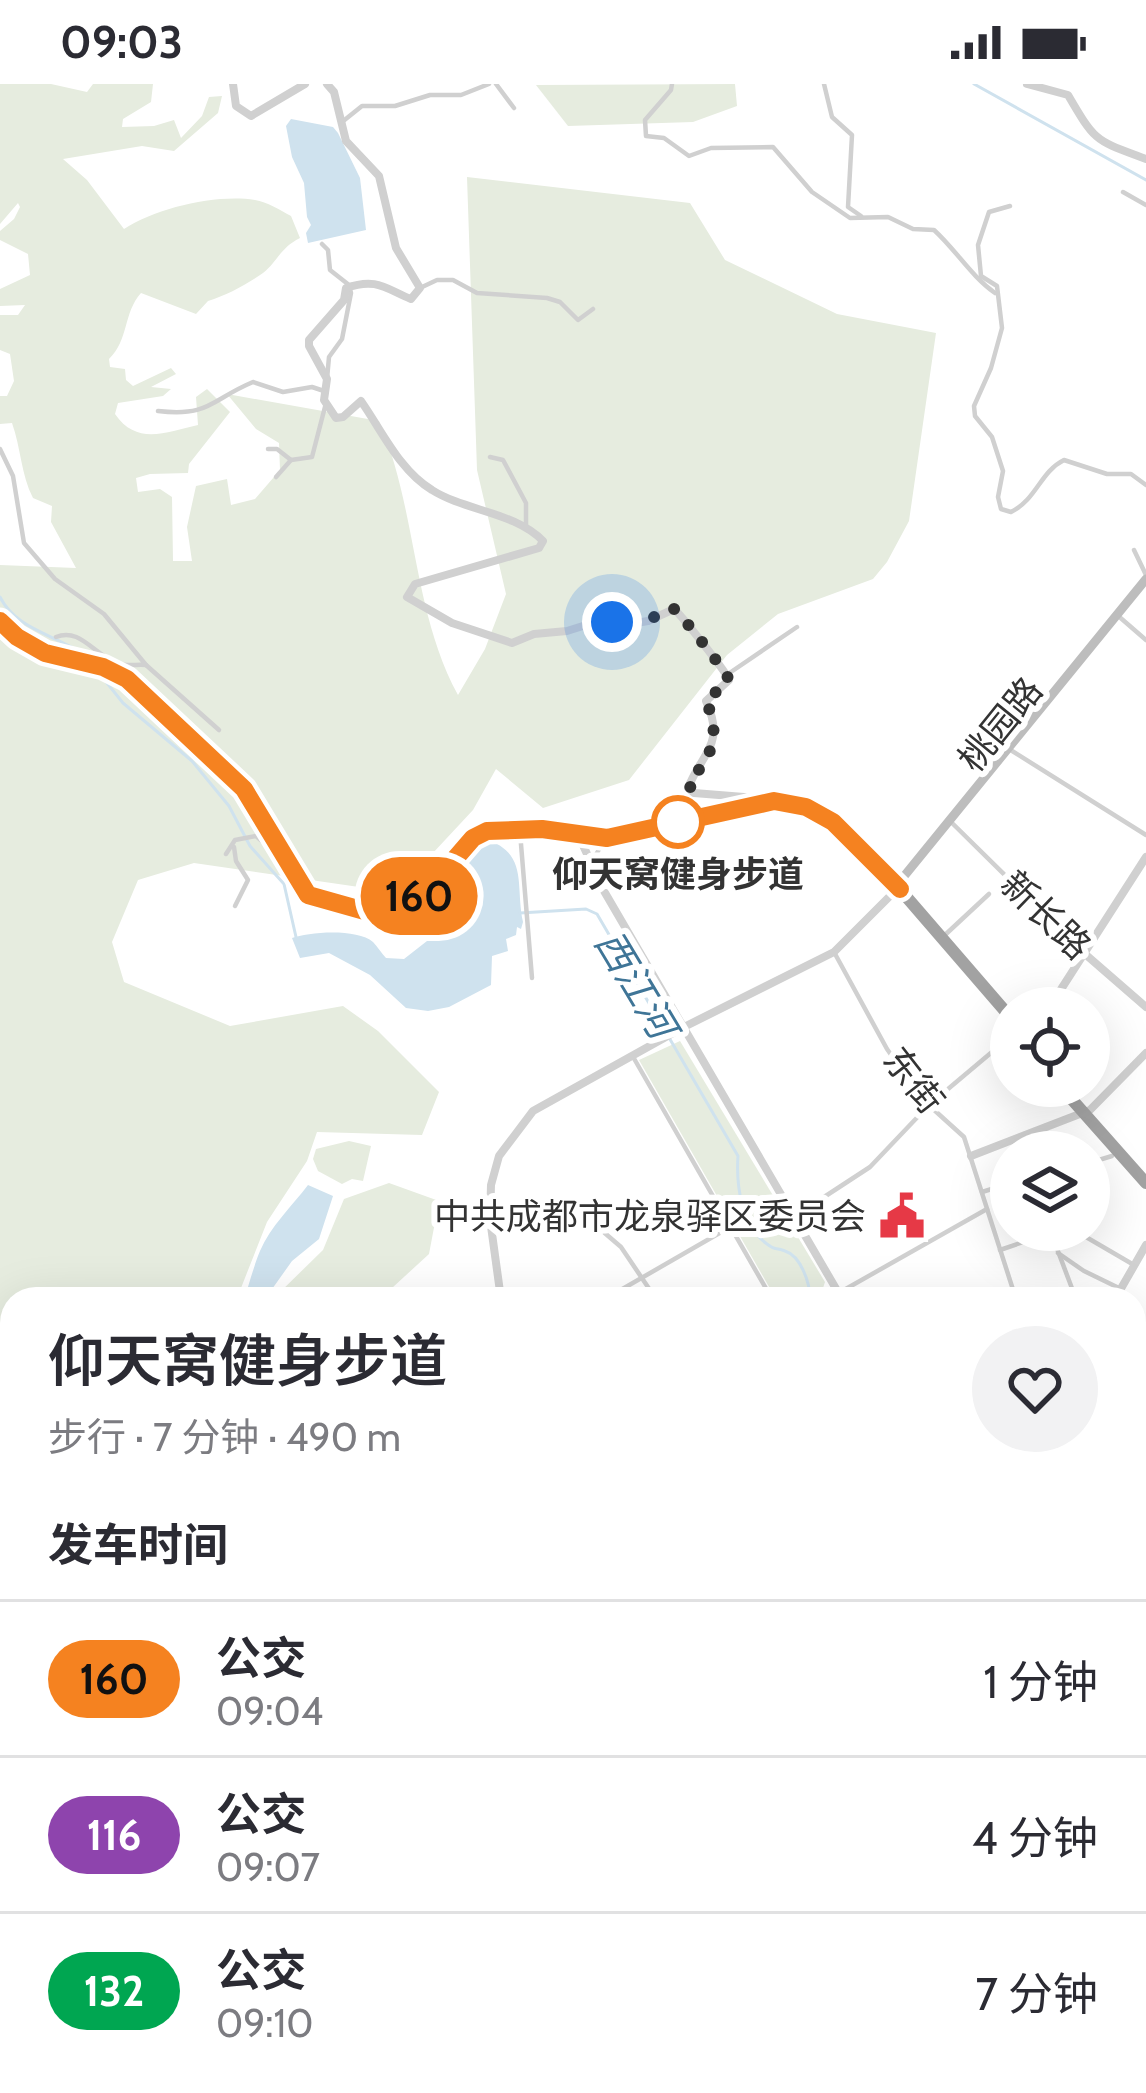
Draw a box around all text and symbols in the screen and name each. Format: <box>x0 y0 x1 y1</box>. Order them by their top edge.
text: 09:03 <box>60 15 183 69</box>
your location <box>582 592 642 652</box>
street label: 桃园路 <box>949 668 1051 780</box>
marker: 仰天窝健身步道 <box>653 797 703 847</box>
place label: 仰天窝健身步道 <box>552 852 804 896</box>
line badge: 160 <box>350 857 488 935</box>
street label: 新长路 <box>992 862 1100 968</box>
text: 160 <box>385 870 453 922</box>
water label: 西江河 <box>585 921 690 1052</box>
map controls <box>990 987 1110 1251</box>
button: locate <box>990 987 1110 1107</box>
street label: 东街 <box>874 1038 954 1122</box>
button: layers <box>990 1131 1110 1251</box>
public building icon: 中共成都市龙泉驿区委员会 <box>877 1191 927 1241</box>
place label: 中共成都市龙泉驿区委员会 <box>434 1194 866 1238</box>
text: 仰天窝健身步道 <box>48 1326 447 1395</box>
button: heart <box>972 1326 1098 1452</box>
text: 步行 · 7 分钟 · 490 m <box>48 1413 401 1461</box>
text: 发车时间 <box>48 1518 228 1572</box>
text: 公交 <box>216 1631 306 1685</box>
text: 160 <box>80 1653 148 1705</box>
text: 1 分钟 <box>983 1655 1098 1709</box>
text: 09:04 <box>216 1687 323 1735</box>
text: 公交 <box>216 1787 306 1841</box>
text: 116 <box>87 1809 141 1861</box>
text: 4 分钟 <box>972 1811 1098 1865</box>
text: 09:07 <box>216 1843 320 1891</box>
text: 公交 <box>216 1943 306 1997</box>
text: 132 <box>84 1965 144 2017</box>
text: 7 分钟 <box>975 1967 1098 2021</box>
text: 09:10 <box>216 1999 313 2047</box>

